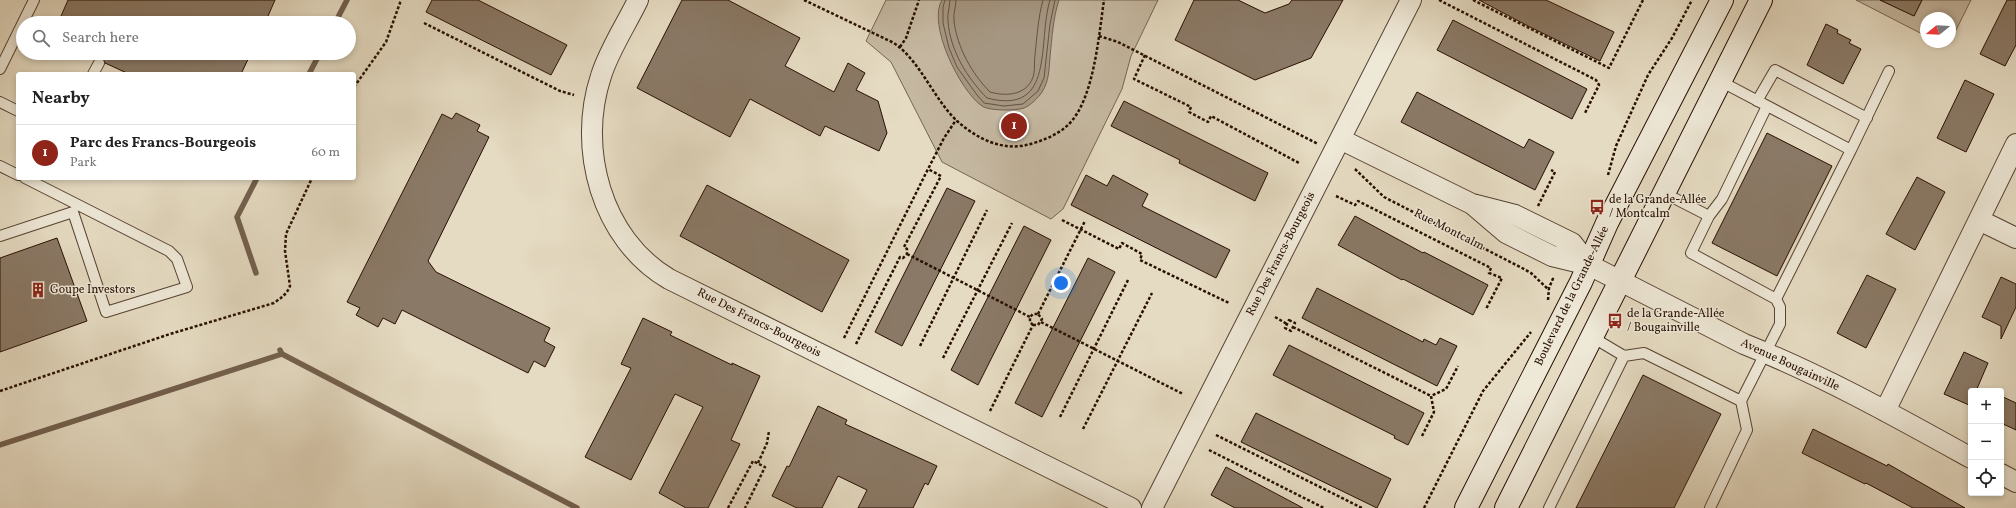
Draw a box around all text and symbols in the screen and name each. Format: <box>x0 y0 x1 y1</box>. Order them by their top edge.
north arrow <box>1920 12 1956 48</box>
search box <box>16 16 356 60</box>
icon: search <box>30 27 52 49</box>
text: Search here <box>62 28 139 49</box>
text: Nearby <box>32 87 90 110</box>
pin: 1 <box>1001 111 1027 141</box>
text: Parc des Francs-Bourgeois <box>70 133 256 154</box>
text: 1 <box>42 144 48 162</box>
text: 60 m <box>312 144 340 162</box>
text: Park <box>70 154 97 172</box>
street label: Rue Des Francs-Bourgeois <box>1243 189 1319 319</box>
place label: de la Grande-Allée / Montcalm <box>1609 192 1707 222</box>
bus stop icon: de la Grande-Allée / Montcalm <box>1588 198 1606 216</box>
street label: Rue Montcalm <box>1411 205 1487 255</box>
street label: Boulevard de la Grande-Allée <box>1531 223 1613 369</box>
your location <box>1051 273 1071 293</box>
building icon: Goupe Investors <box>29 281 47 299</box>
place label: Goupe Investors <box>50 282 136 298</box>
street label: Rue Des Francs-Bourgeois <box>694 285 824 361</box>
place label: de la Grande-Allée / Bougainville <box>1627 306 1725 336</box>
bus stop icon: de la Grande-Allée / Bougainville <box>1606 312 1624 330</box>
street label: Avenue Bougainville <box>1738 335 1842 395</box>
map controls <box>1968 388 2004 496</box>
button: + <box>1968 388 2004 424</box>
button: − <box>1968 424 2004 460</box>
button: locate <box>1968 460 2004 496</box>

